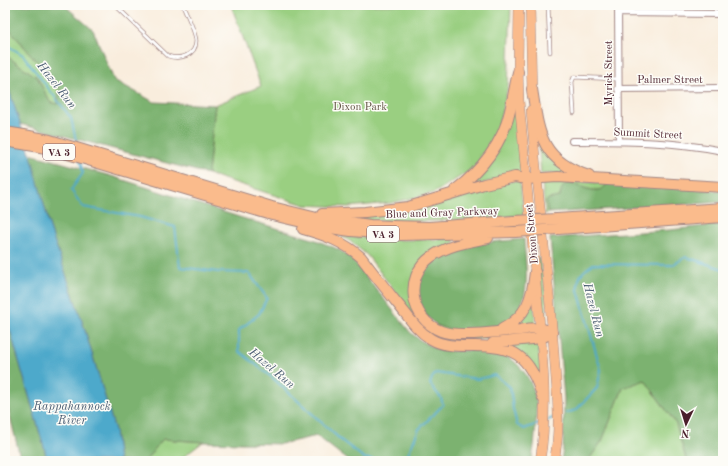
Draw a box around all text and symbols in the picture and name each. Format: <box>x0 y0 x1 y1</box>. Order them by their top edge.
street label: Myrick Street <box>604 40 615 106</box>
water label: Hazel Run <box>34 59 78 111</box>
street label: Palmer Street <box>637 75 703 86</box>
park label: Dixon Park <box>333 102 387 113</box>
street label: Summit Street <box>613 127 683 142</box>
road number: VA 3 <box>43 144 75 160</box>
street label: Dixon Street <box>524 203 541 265</box>
street label: Blue and Gray Parkway <box>385 206 499 221</box>
road number: VA 3 <box>367 226 399 242</box>
water label: Hazel Run <box>580 281 606 339</box>
water label: Hazel Run <box>245 346 297 391</box>
water label: Rappahannock River <box>32 401 111 427</box>
north arrow <box>666 404 706 444</box>
text: N <box>680 427 690 438</box>

